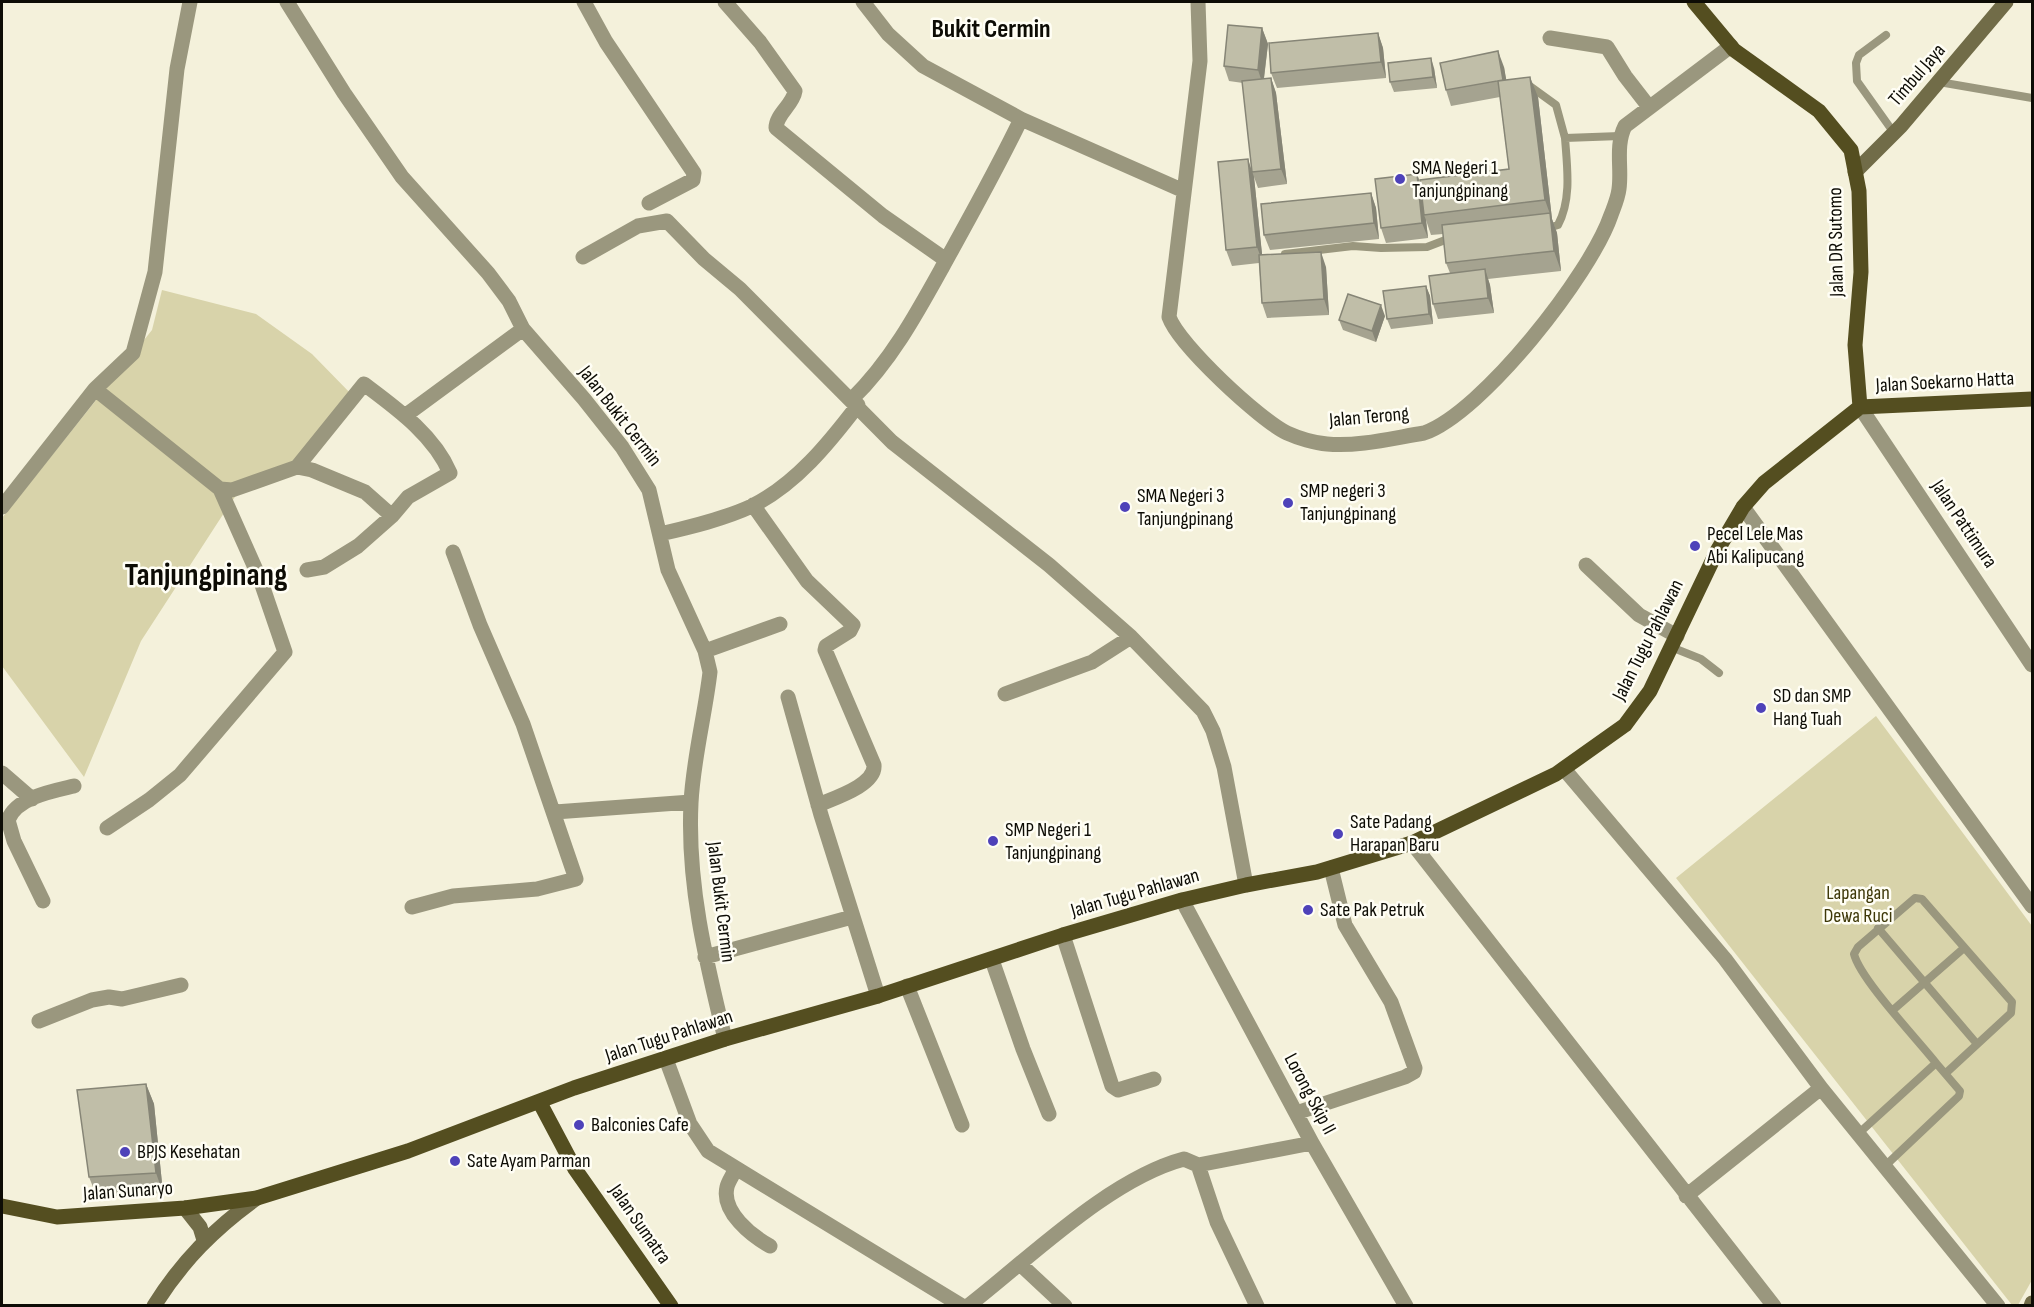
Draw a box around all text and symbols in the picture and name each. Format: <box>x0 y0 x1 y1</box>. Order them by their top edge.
district label: Bukit Cermin <box>932 14 1050 45</box>
street label: Timbul Jaya <box>1883 39 1951 111</box>
place label: SMA Negeri 1 Tanjungpinang <box>1412 156 1508 203</box>
marker: SMA Negeri 1 Tanjungpinang <box>1393 172 1407 186</box>
street label: Jalan DR Sutomo <box>1823 187 1849 298</box>
street label: Jalan Bukit Cermin <box>573 360 667 471</box>
street label: Jalan Soekarno Hatta <box>1874 366 2015 398</box>
street label: Jalan Terong <box>1327 402 1410 433</box>
street label: Jalan Pattimura <box>1925 475 2002 573</box>
place label: SMP negeri 3 Tanjungpinang <box>1300 479 1396 526</box>
place label: SMA Negeri 3 Tanjungpinang <box>1137 484 1233 531</box>
marker: SMP negeri 3 Tanjungpinang <box>1281 496 1295 510</box>
marker: SMA Negeri 3 Tanjungpinang <box>1118 500 1132 514</box>
place label: Pecel Lele Mas Abi Kalipucang <box>1706 522 1804 569</box>
marker: Pecel Lele Mas Abi Kalipucang <box>1688 539 1702 553</box>
district label: Tanjungpinang <box>125 556 287 595</box>
street label: Jalan Tugu Pahlawan <box>1607 576 1689 705</box>
place label: SD dan SMP Hang Tuah <box>1773 684 1851 731</box>
marker: SD dan SMP Hang Tuah <box>1754 701 1768 715</box>
place label: Sate Padang Harapan Baru <box>1350 810 1439 857</box>
place label: SMP Negeri 1 Tanjungpinang <box>1005 818 1101 865</box>
marker: Sate Padang Harapan Baru <box>1331 827 1345 841</box>
marker: SMP Negeri 1 Tanjungpinang <box>986 834 1000 848</box>
street label: Jalan Bukit Cermin <box>702 839 740 964</box>
street label: Jalan Tugu Pahlawan <box>1067 863 1202 923</box>
park label: Lapangan Dewa Ruci <box>1824 881 1892 928</box>
place label: Sate Pak Petruk <box>1320 898 1425 922</box>
marker: Sate Pak Petruk <box>1301 903 1315 917</box>
street label: Jalan Tugu Pahlawan <box>601 1004 736 1068</box>
street label: Lorong Skip II <box>1279 1049 1341 1139</box>
place label: Balconies Cafe <box>591 1113 689 1137</box>
marker: Balconies Cafe <box>572 1118 586 1132</box>
place label: BPJS Kesehatan <box>137 1140 240 1164</box>
marker: BPJS Kesehatan <box>118 1145 132 1159</box>
place label: Sate Ayam Parman <box>467 1149 591 1173</box>
marker: Sate Ayam Parman <box>448 1154 462 1168</box>
street label: Jalan Sunaryo <box>81 1176 174 1206</box>
street label: Jalan Sumatra <box>603 1179 676 1268</box>

